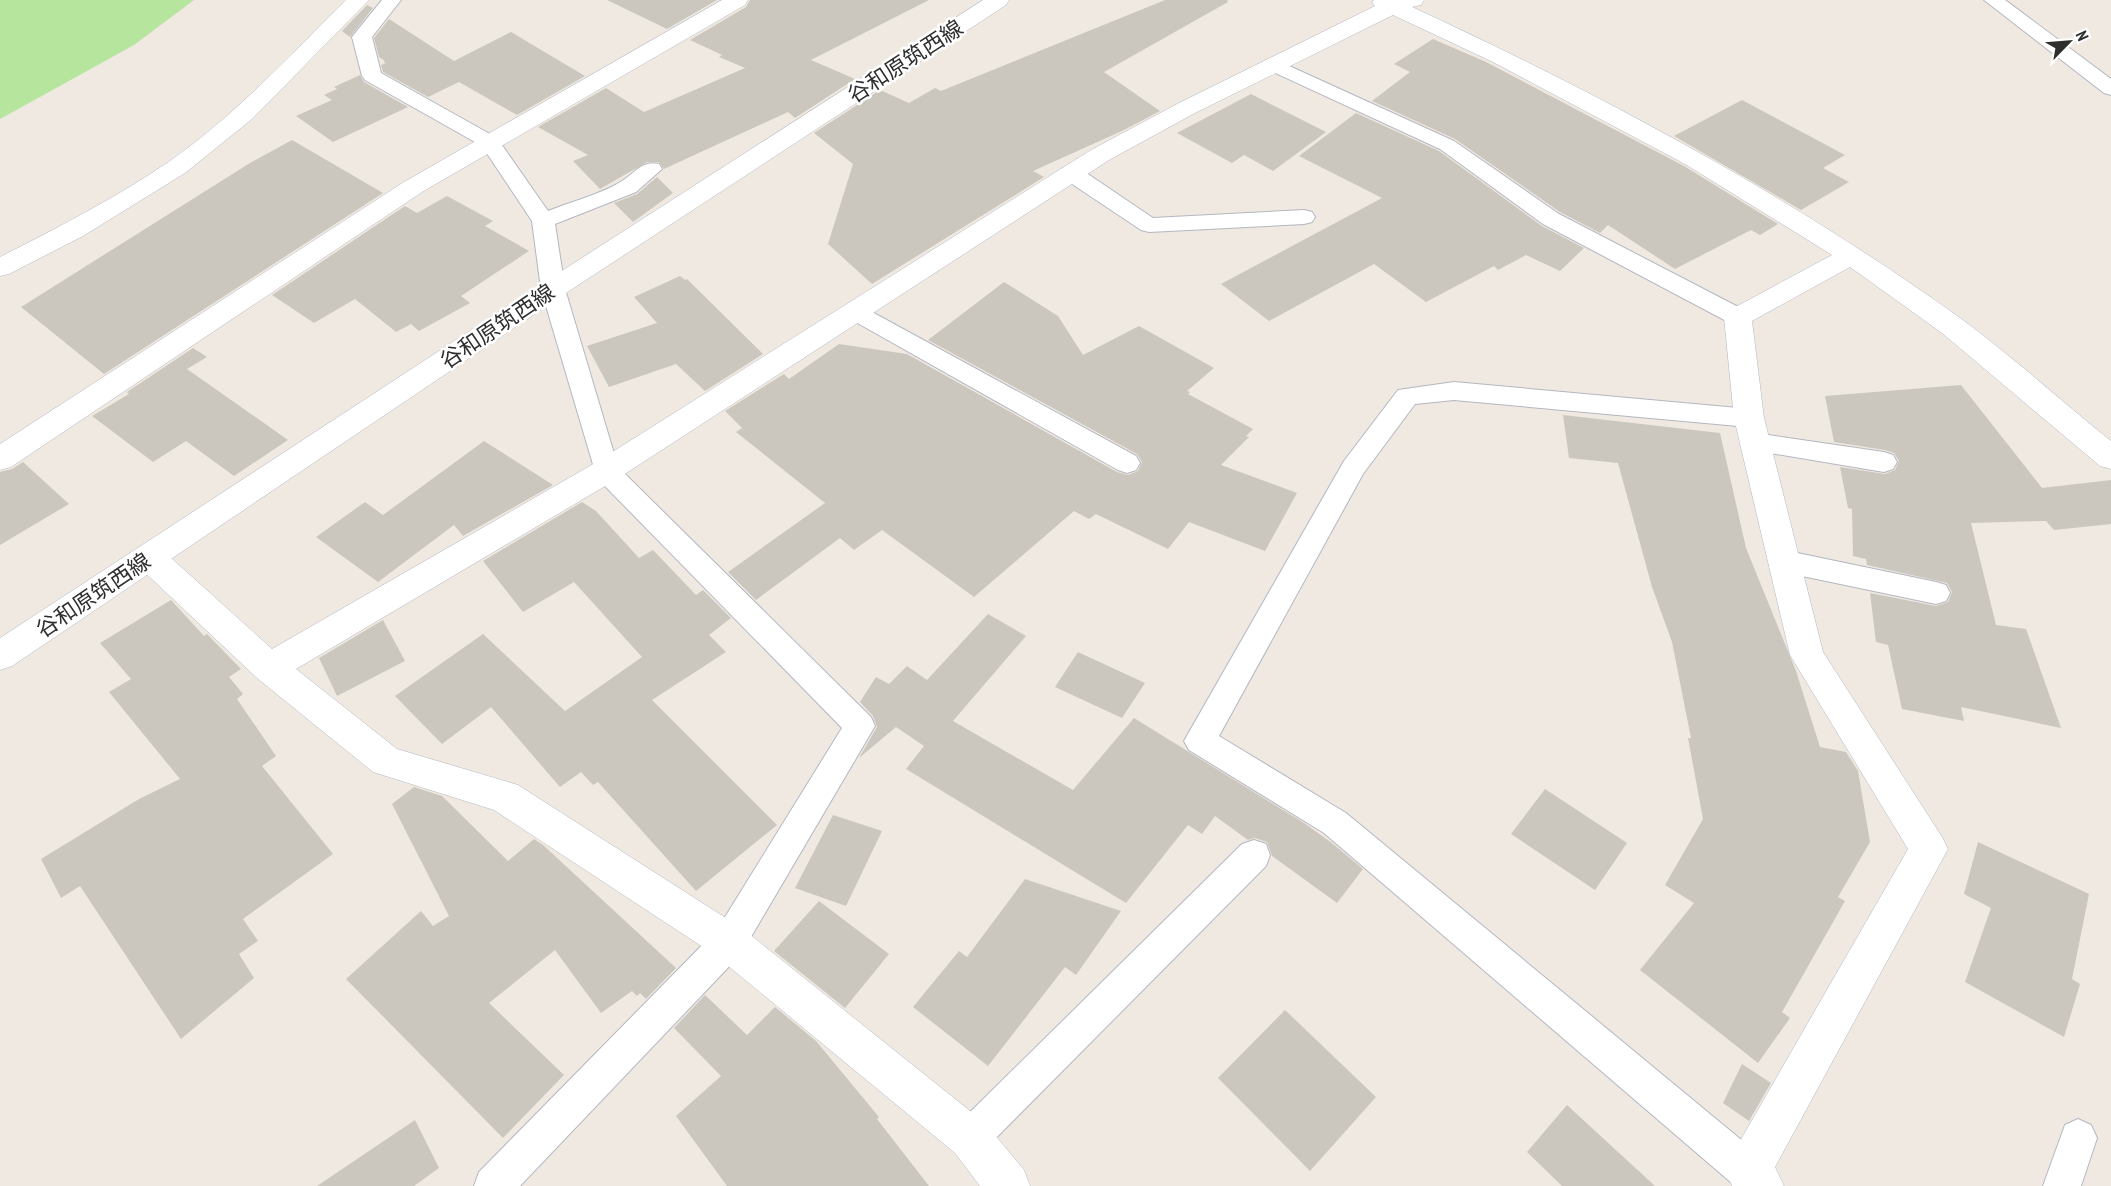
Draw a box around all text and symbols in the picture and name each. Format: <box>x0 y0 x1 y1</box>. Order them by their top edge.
north arrow <box>2039 12 2099 72</box>
street label: 谷和原筑西線 <box>842 13 968 109</box>
text: N <box>2072 28 2093 44</box>
street label: 谷和原筑西線 <box>434 277 560 375</box>
street label: 谷和原筑西線 <box>30 546 156 644</box>

